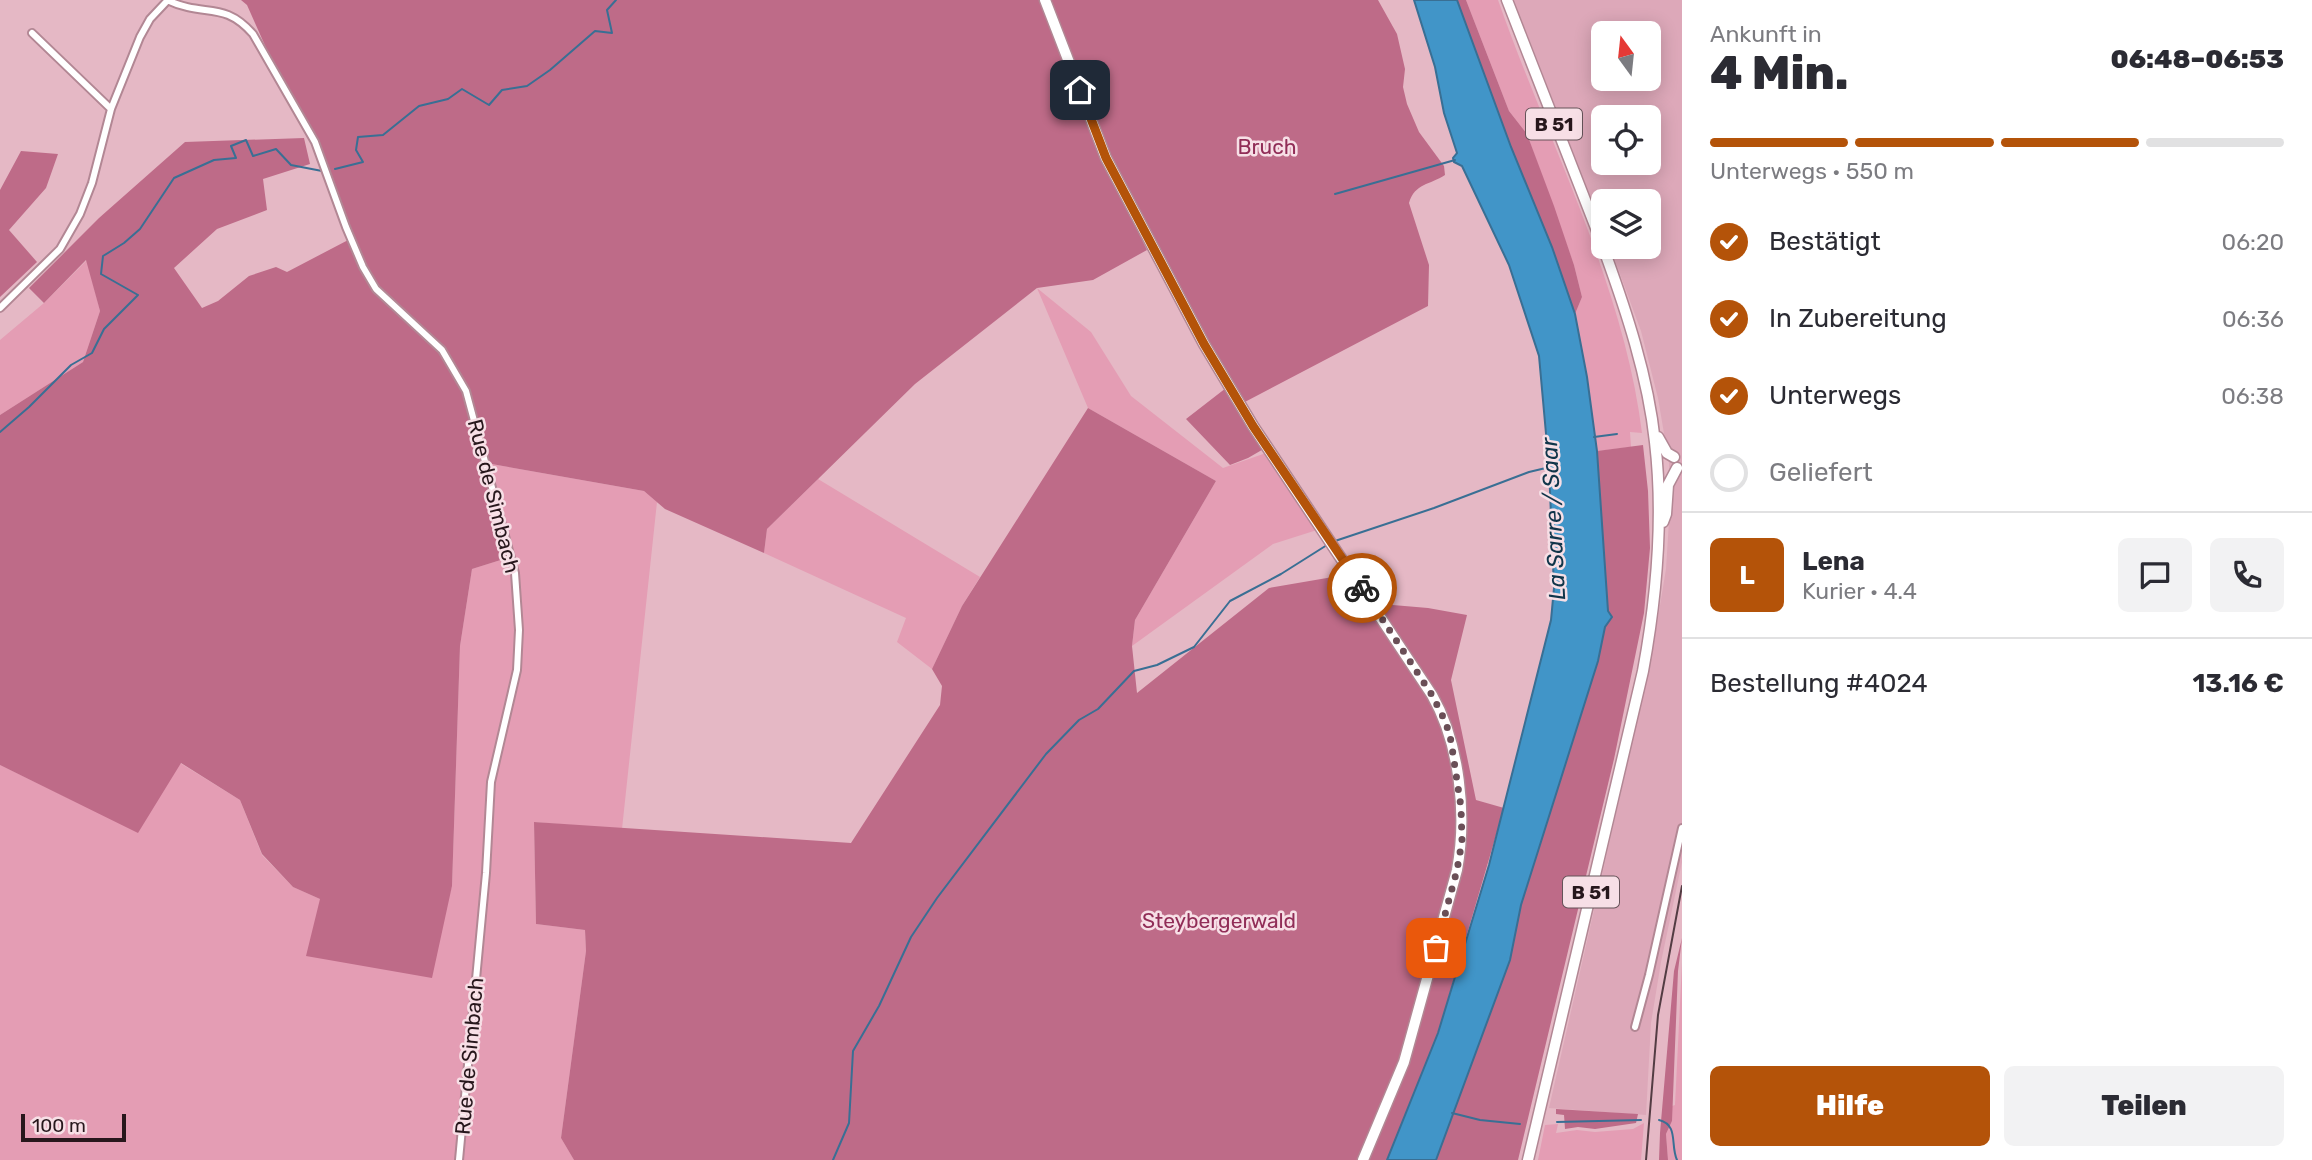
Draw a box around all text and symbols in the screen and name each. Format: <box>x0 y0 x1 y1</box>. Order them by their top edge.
text: Ankunft in <box>1710 20 1822 48</box>
north arrow <box>1591 21 1661 91</box>
map controls <box>1591 21 1661 259</box>
text: 06:48–06:53 <box>2111 44 2284 75</box>
text: 4 Min. <box>1710 46 1849 101</box>
pin <box>1050 60 1110 120</box>
icon: home <box>1061 71 1099 109</box>
button: locate <box>1591 105 1661 175</box>
road number: B 51 <box>1526 108 1582 140</box>
park label: Bruch <box>1237 134 1297 159</box>
text: Unterwegs · 550 m <box>1710 157 1914 185</box>
button: layers <box>1591 189 1661 259</box>
icon: check <box>1710 223 1748 261</box>
text: Bestätigt <box>1769 226 1881 257</box>
text: 06:20 <box>2222 228 2284 256</box>
icon: check <box>1710 300 1748 338</box>
text: In Zubereitung <box>1769 303 1947 334</box>
text: 06:36 <box>2222 305 2284 333</box>
icon: check <box>1710 377 1748 415</box>
text: Unterwegs <box>1769 380 1901 411</box>
text: 06:38 <box>2221 382 2284 410</box>
street label: Rue de Simbach <box>463 416 525 576</box>
water label: La Sarre / Saar <box>1535 436 1571 601</box>
text: Geliefert <box>1769 457 1873 488</box>
button: chat <box>2118 538 2192 612</box>
button: phone <box>2210 538 2284 612</box>
text: Lena <box>1802 546 1865 577</box>
courier <box>1327 553 1397 623</box>
text: L <box>1739 560 1755 591</box>
icon: bike <box>1343 569 1381 607</box>
text: Kurier · 4.4 <box>1802 577 1917 605</box>
text: Bestellung #4024 <box>1710 668 1928 699</box>
text: 13.16 € <box>2192 668 2284 699</box>
road number: B 51 <box>1563 876 1619 908</box>
park label: Steybergerwald <box>1142 908 1296 933</box>
pin <box>1406 918 1466 978</box>
icon: bag <box>1417 929 1455 967</box>
street label: Rue de Simbach <box>450 976 488 1136</box>
button: Hilfe <box>1710 1066 1990 1146</box>
button: Teilen <box>2004 1066 2284 1146</box>
scale bar <box>21 1111 126 1143</box>
text: 100 m <box>32 1114 86 1137</box>

